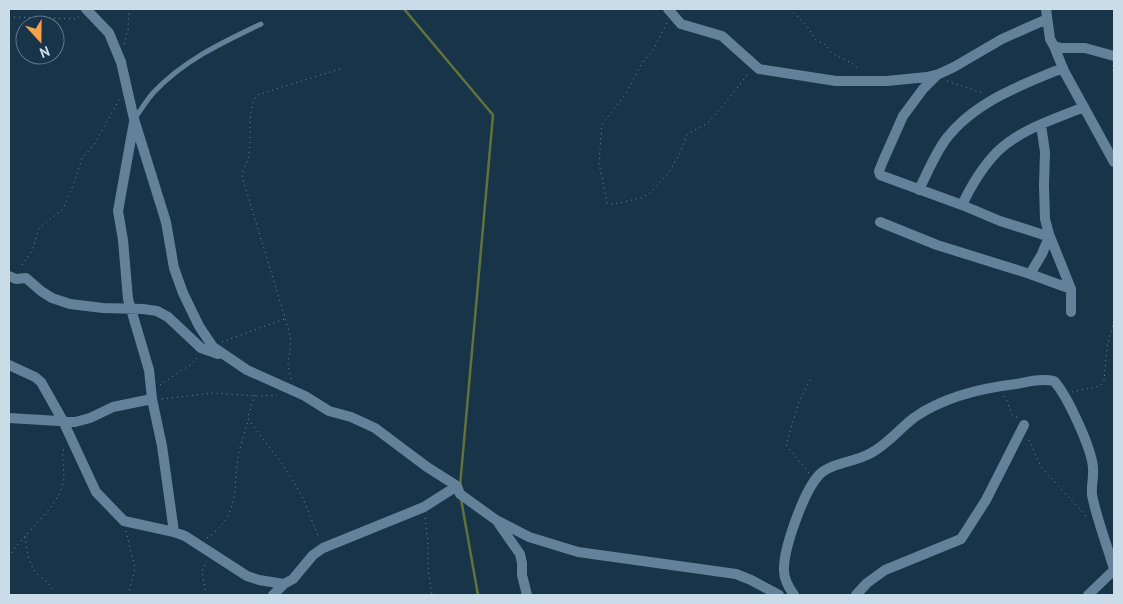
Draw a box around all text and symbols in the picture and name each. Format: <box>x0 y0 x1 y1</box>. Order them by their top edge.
north arrow <box>15 15 65 65</box>
text: N <box>37 42 52 62</box>

